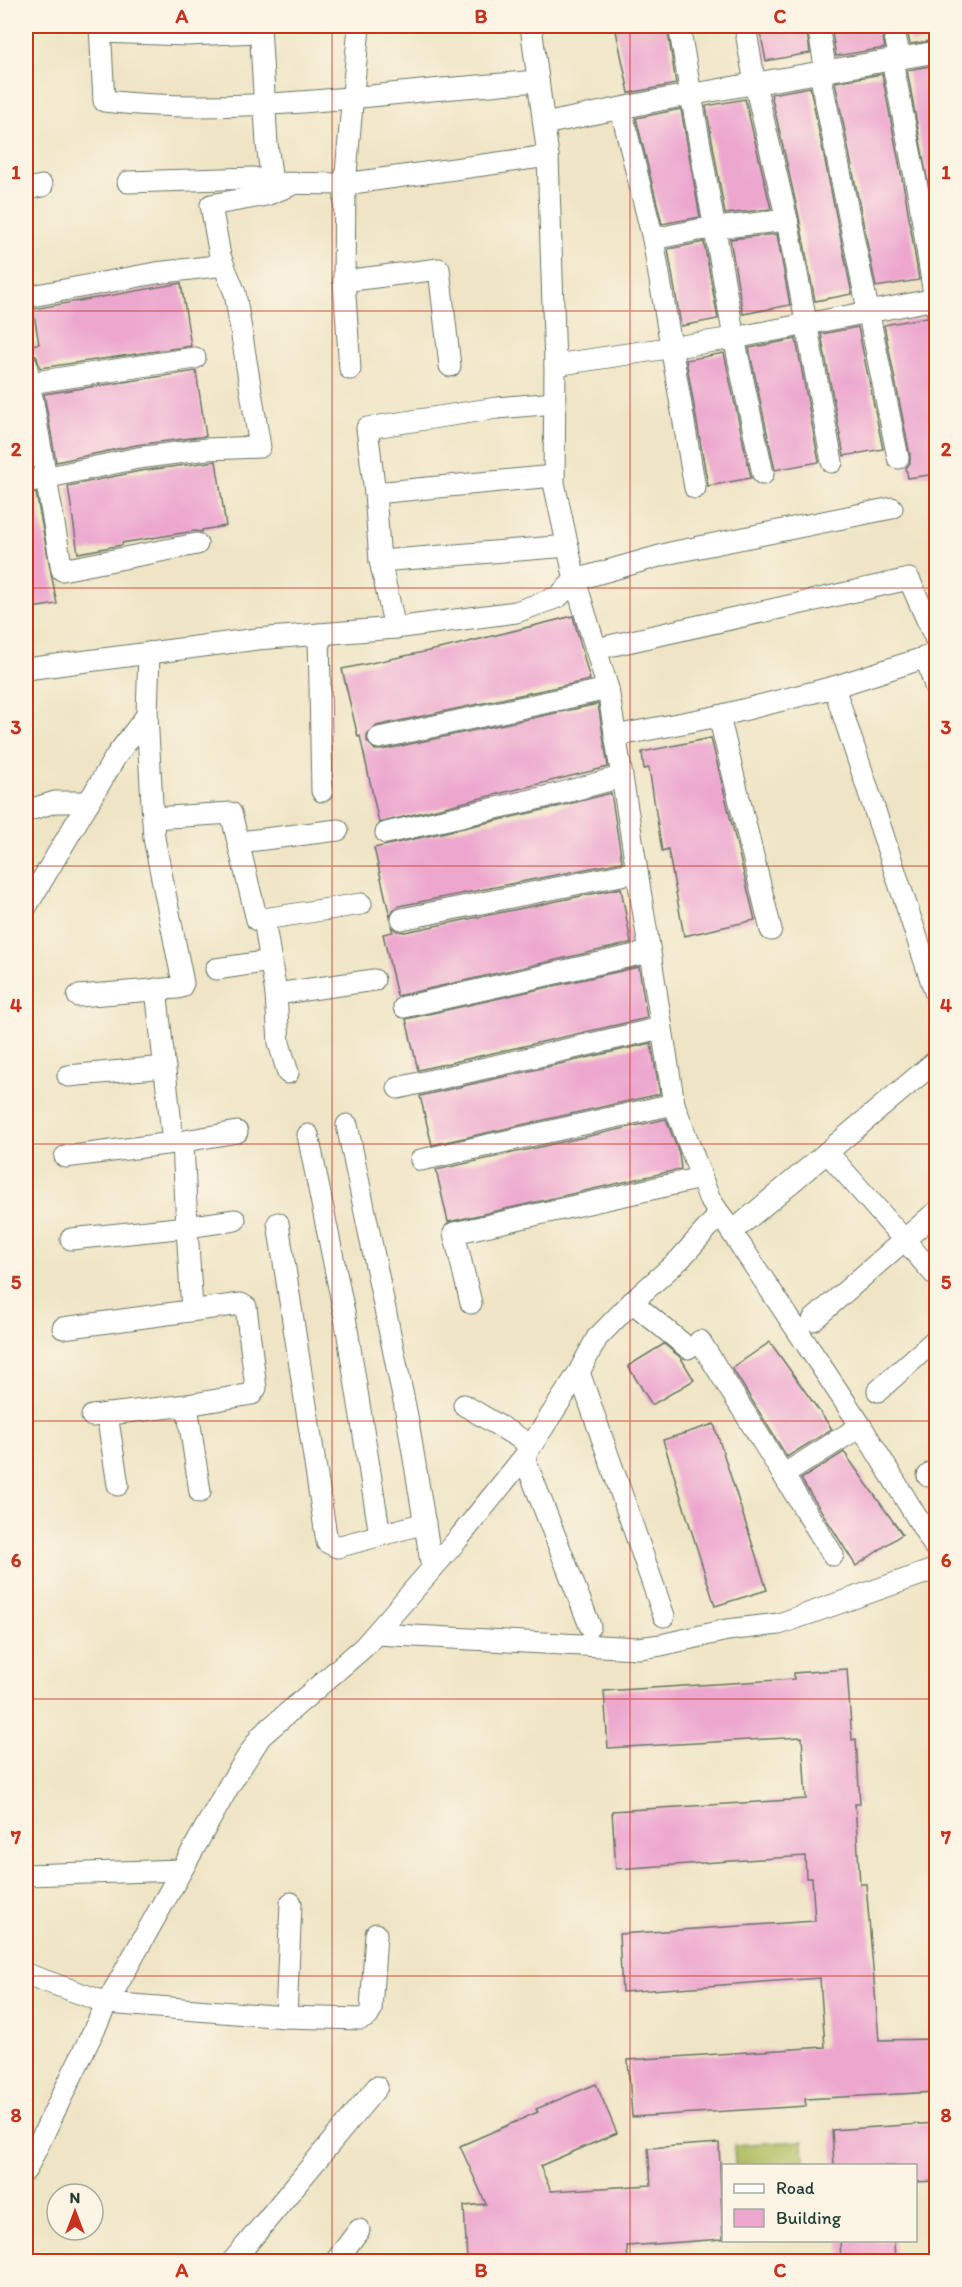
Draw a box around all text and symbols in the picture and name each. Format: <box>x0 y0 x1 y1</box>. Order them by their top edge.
text: A <box>175 4 189 28</box>
text: B <box>475 4 488 28</box>
text: C <box>774 4 787 28</box>
text: 1 <box>11 160 21 184</box>
text: 1 <box>941 160 951 184</box>
text: 2 <box>11 437 22 461</box>
text: 2 <box>941 437 952 461</box>
text: 3 <box>11 715 22 739</box>
text: 3 <box>941 715 952 739</box>
text: 4 <box>10 993 22 1017</box>
text: 4 <box>940 993 952 1017</box>
text: 5 <box>11 1270 22 1294</box>
text: 5 <box>941 1270 952 1294</box>
text: 6 <box>11 1548 22 1572</box>
text: 6 <box>941 1548 952 1572</box>
text: 7 <box>10 1825 21 1849</box>
text: 7 <box>940 1825 951 1849</box>
text: 8 <box>11 2103 22 2127</box>
text: 8 <box>941 2103 952 2127</box>
legend <box>722 2164 917 2242</box>
text: Road <box>776 2177 815 2199</box>
north arrow <box>45 2182 105 2242</box>
text: N <box>70 2188 80 2207</box>
text: Building <box>776 2207 842 2229</box>
text: A <box>175 2258 189 2282</box>
text: B <box>475 2258 488 2282</box>
text: C <box>774 2258 787 2282</box>

